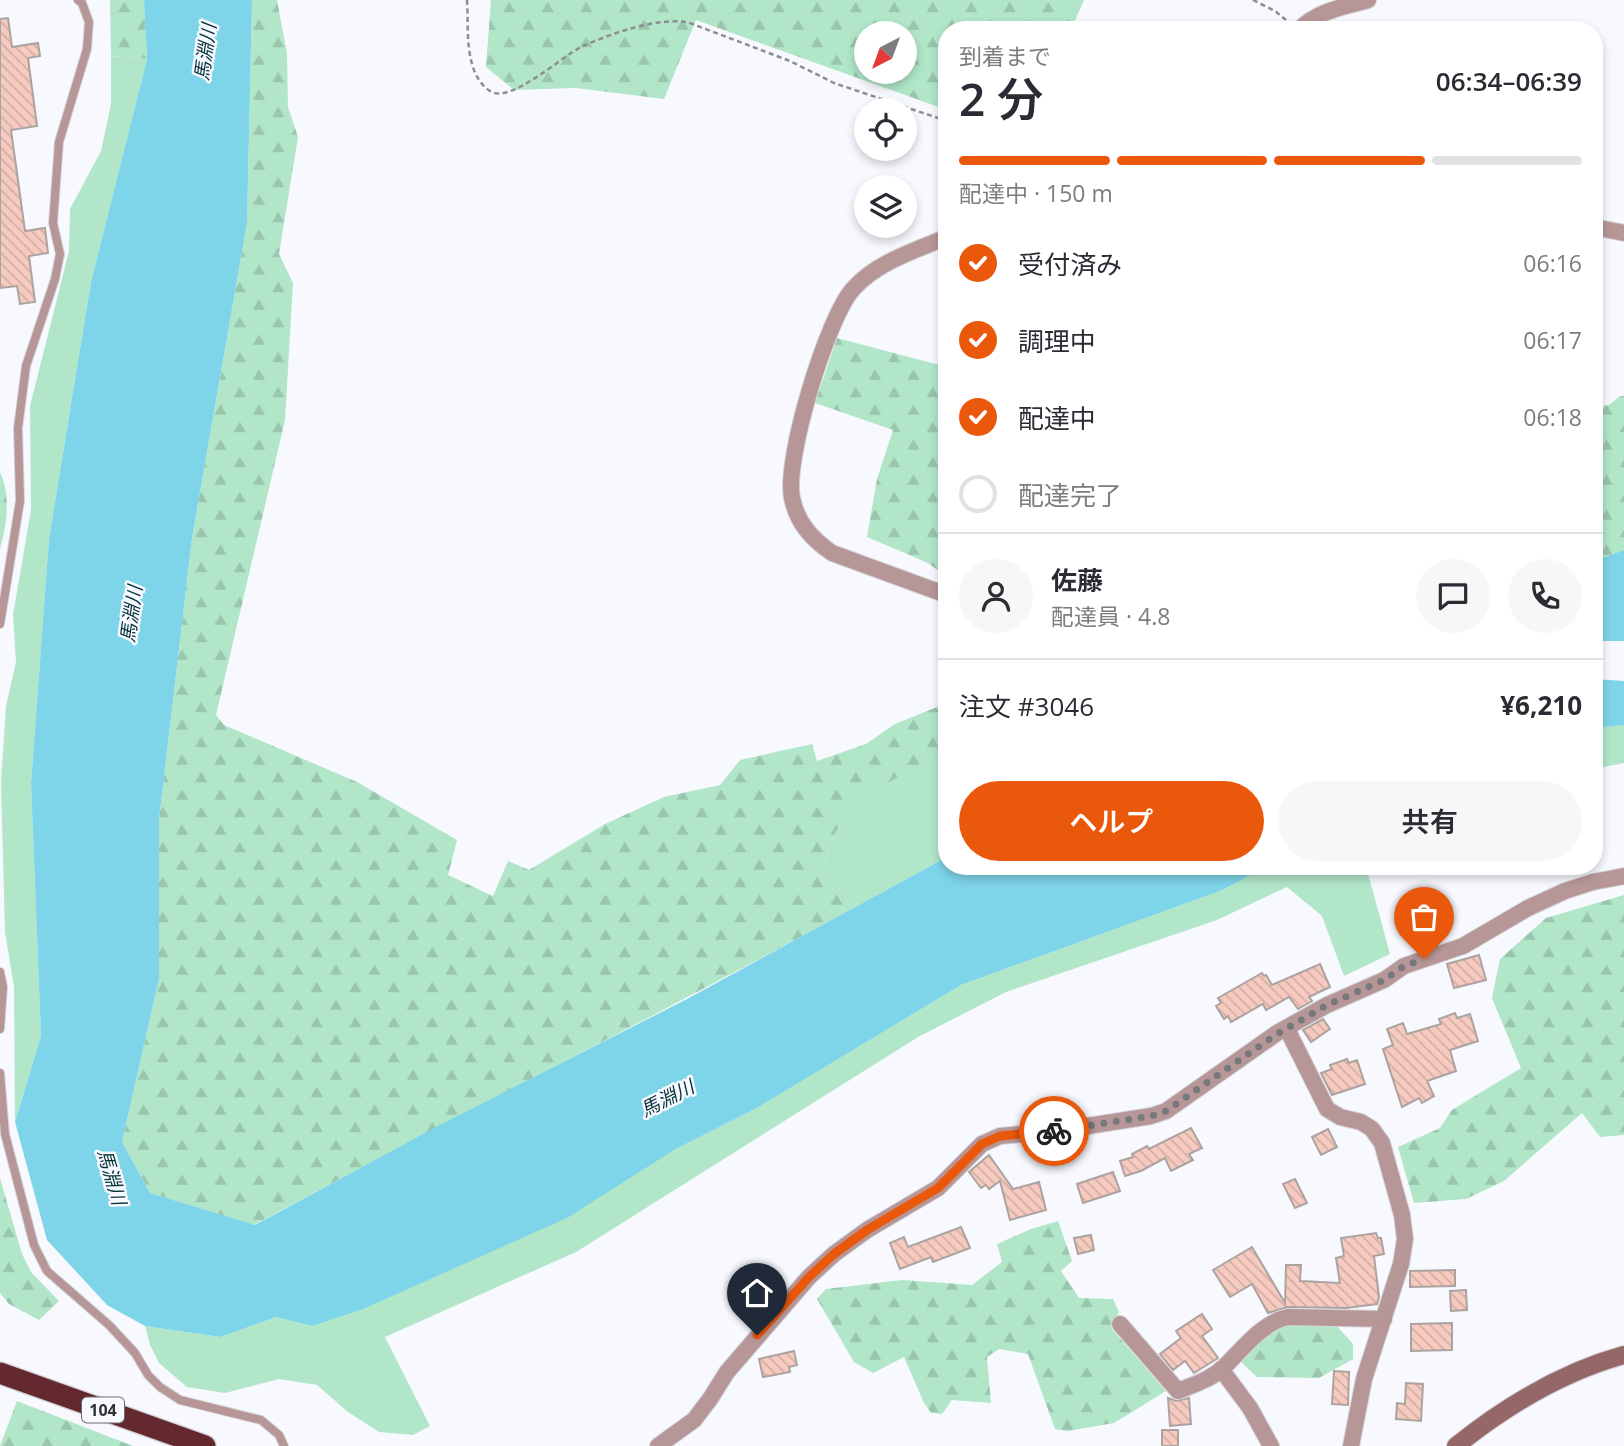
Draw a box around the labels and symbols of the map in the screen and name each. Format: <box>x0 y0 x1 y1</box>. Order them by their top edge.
water label: 馬淵川 <box>188 20 222 82</box>
north arrow <box>854 21 917 84</box>
water label: 馬淵川 <box>114 582 148 644</box>
pin <box>1394 887 1454 959</box>
water label: 馬淵川 <box>636 1073 700 1123</box>
courier <box>1019 1096 1089 1166</box>
water label: 馬淵川 <box>92 1146 133 1210</box>
pin <box>727 1263 787 1335</box>
road number: 104 <box>82 1398 124 1422</box>

